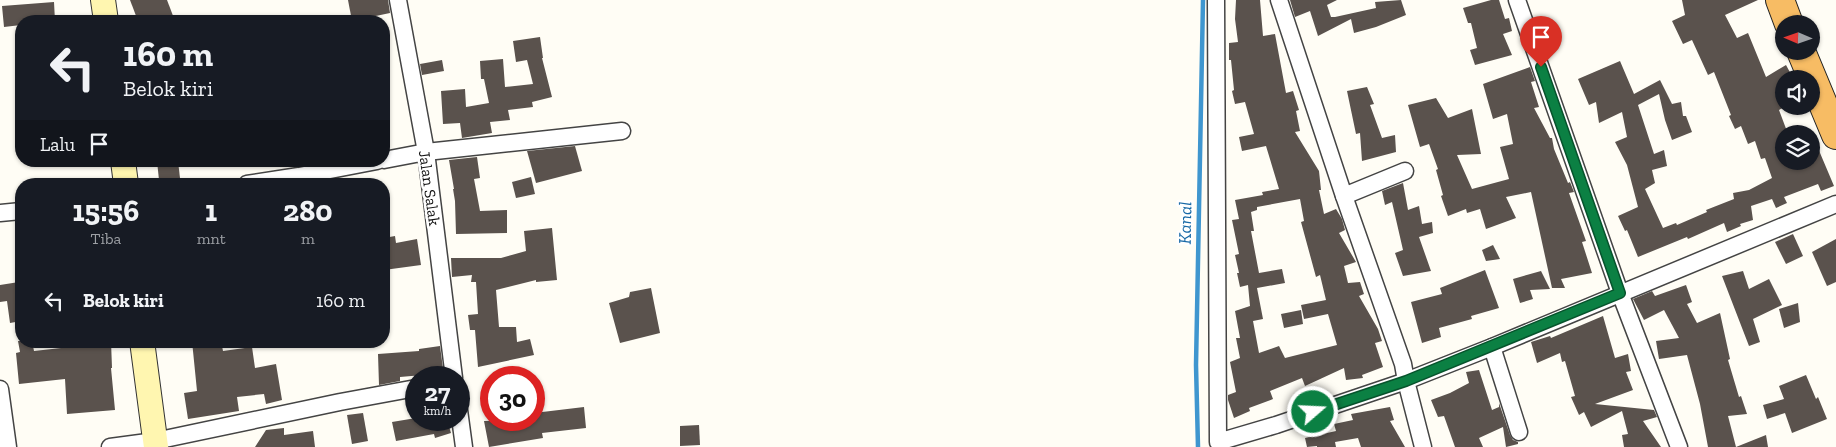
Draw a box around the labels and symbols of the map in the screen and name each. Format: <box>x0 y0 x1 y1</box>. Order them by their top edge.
north arrow <box>1775 15 1820 60</box>
pin <box>1520 16 1562 67</box>
street label: Jalan Salak <box>415 149 444 228</box>
water label: Kanal <box>1174 201 1196 245</box>
speed limit sign: 30 <box>480 366 545 431</box>
position arrow <box>1286 385 1338 437</box>

